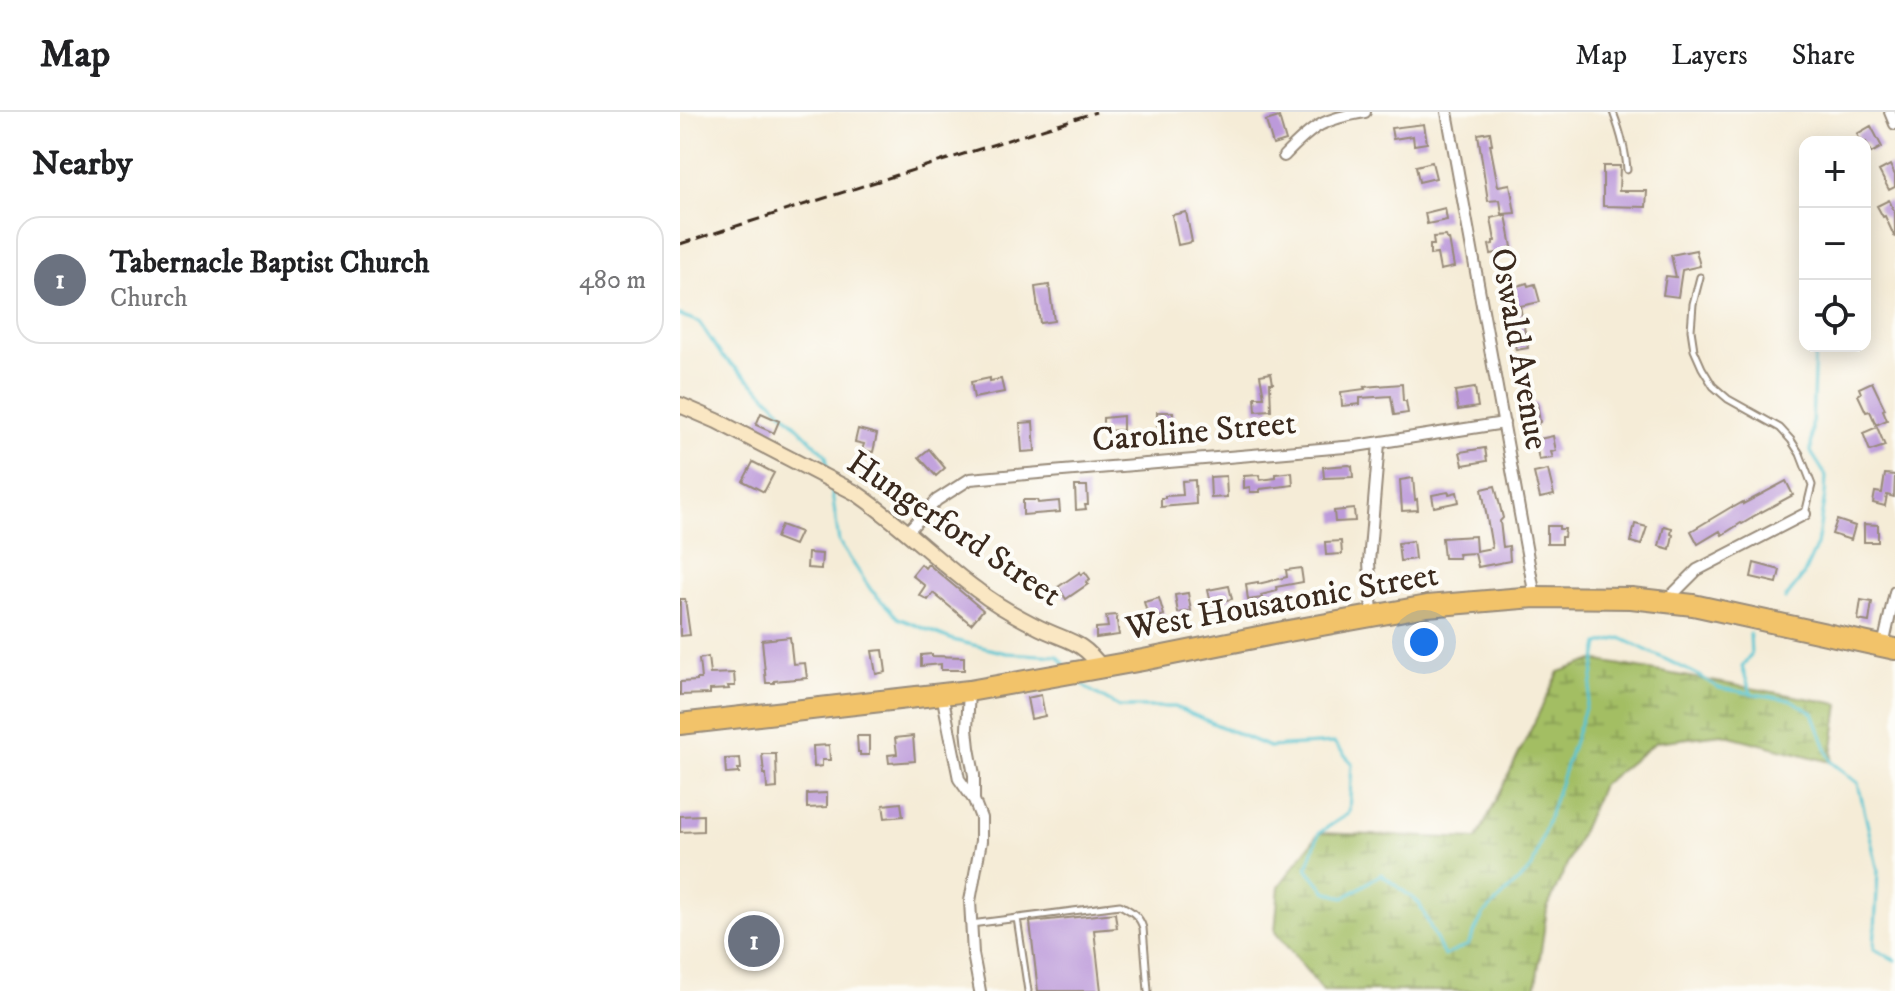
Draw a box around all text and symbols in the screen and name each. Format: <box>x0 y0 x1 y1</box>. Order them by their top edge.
text: Map <box>40 31 110 79</box>
text: Map <box>1576 38 1627 73</box>
text: Layers <box>1671 38 1748 73</box>
text: Share <box>1792 38 1855 73</box>
map controls <box>1799 136 1871 352</box>
button: + <box>1799 136 1871 208</box>
text: Nearby <box>32 143 133 185</box>
button: − <box>1799 208 1871 280</box>
text: Tabernacle Baptist Church <box>110 245 429 282</box>
street label: Oswald Avenue <box>1481 245 1557 453</box>
text: 1 <box>55 264 65 297</box>
text: 480 m <box>579 264 646 297</box>
button: locate <box>1799 280 1871 352</box>
text: Church <box>110 282 188 315</box>
street label: Caroline Street <box>1090 402 1298 462</box>
street label: Hungerford Street <box>839 442 1069 616</box>
street label: West Housatonic Street <box>1122 554 1441 650</box>
your location <box>1404 622 1444 662</box>
pin: 1 <box>728 911 780 971</box>

